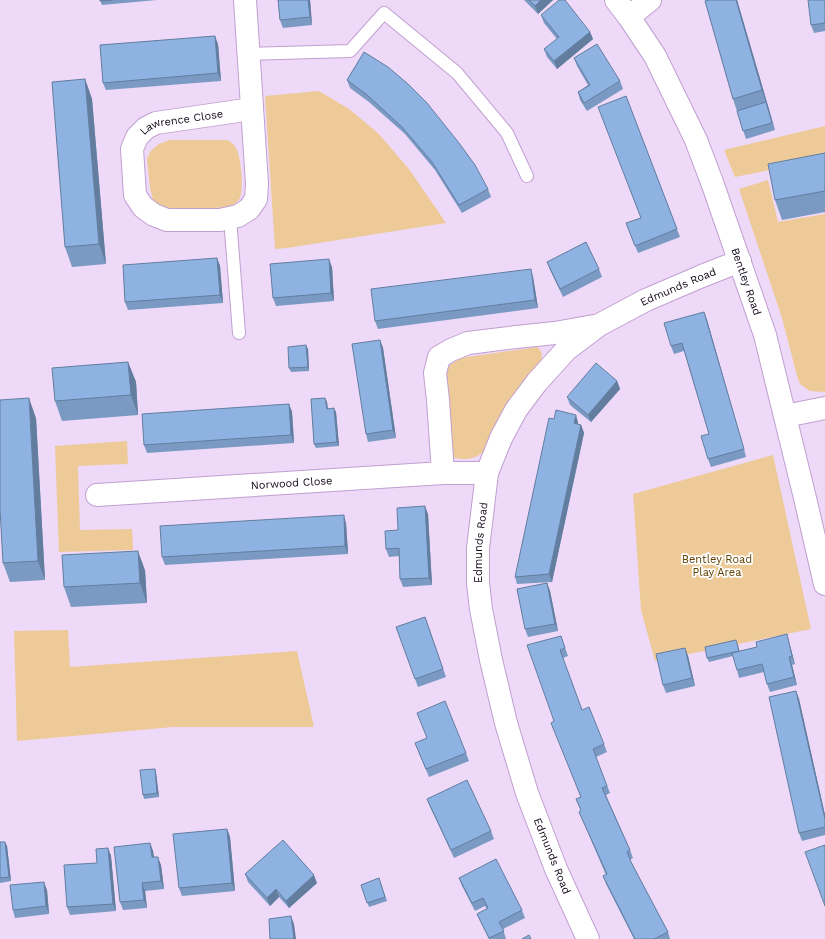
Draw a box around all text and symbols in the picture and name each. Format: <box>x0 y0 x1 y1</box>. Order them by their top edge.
street label: Lawrence Close <box>137 107 224 137</box>
street label: Bentley Road <box>729 246 764 317</box>
street label: Edmunds Road <box>638 265 718 308</box>
street label: Norwood Close <box>250 474 333 492</box>
street label: Edmunds Road <box>472 501 490 583</box>
park label: Bentley Road Play Area <box>682 553 752 579</box>
street label: Edmunds Road <box>531 816 573 896</box>

